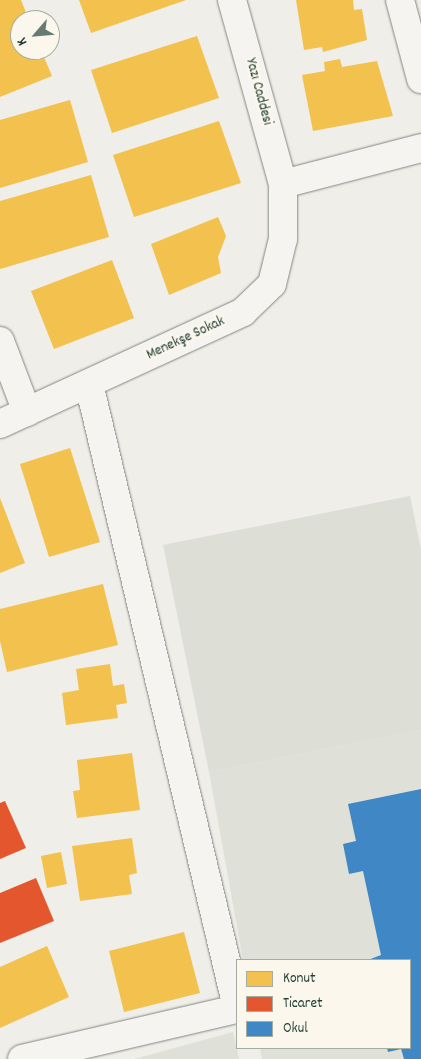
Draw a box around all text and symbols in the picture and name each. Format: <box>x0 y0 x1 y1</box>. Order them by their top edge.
north arrow <box>10 10 60 60</box>
text: K <box>12 34 33 49</box>
street label: Yazı Caddesi <box>240 57 276 127</box>
street label: Menekşe Sokak <box>144 313 228 365</box>
legend <box>236 959 411 1049</box>
text: Konut <box>283 968 316 990</box>
text: Ticaret <box>283 993 323 1015</box>
text: Okul <box>283 1018 308 1040</box>

